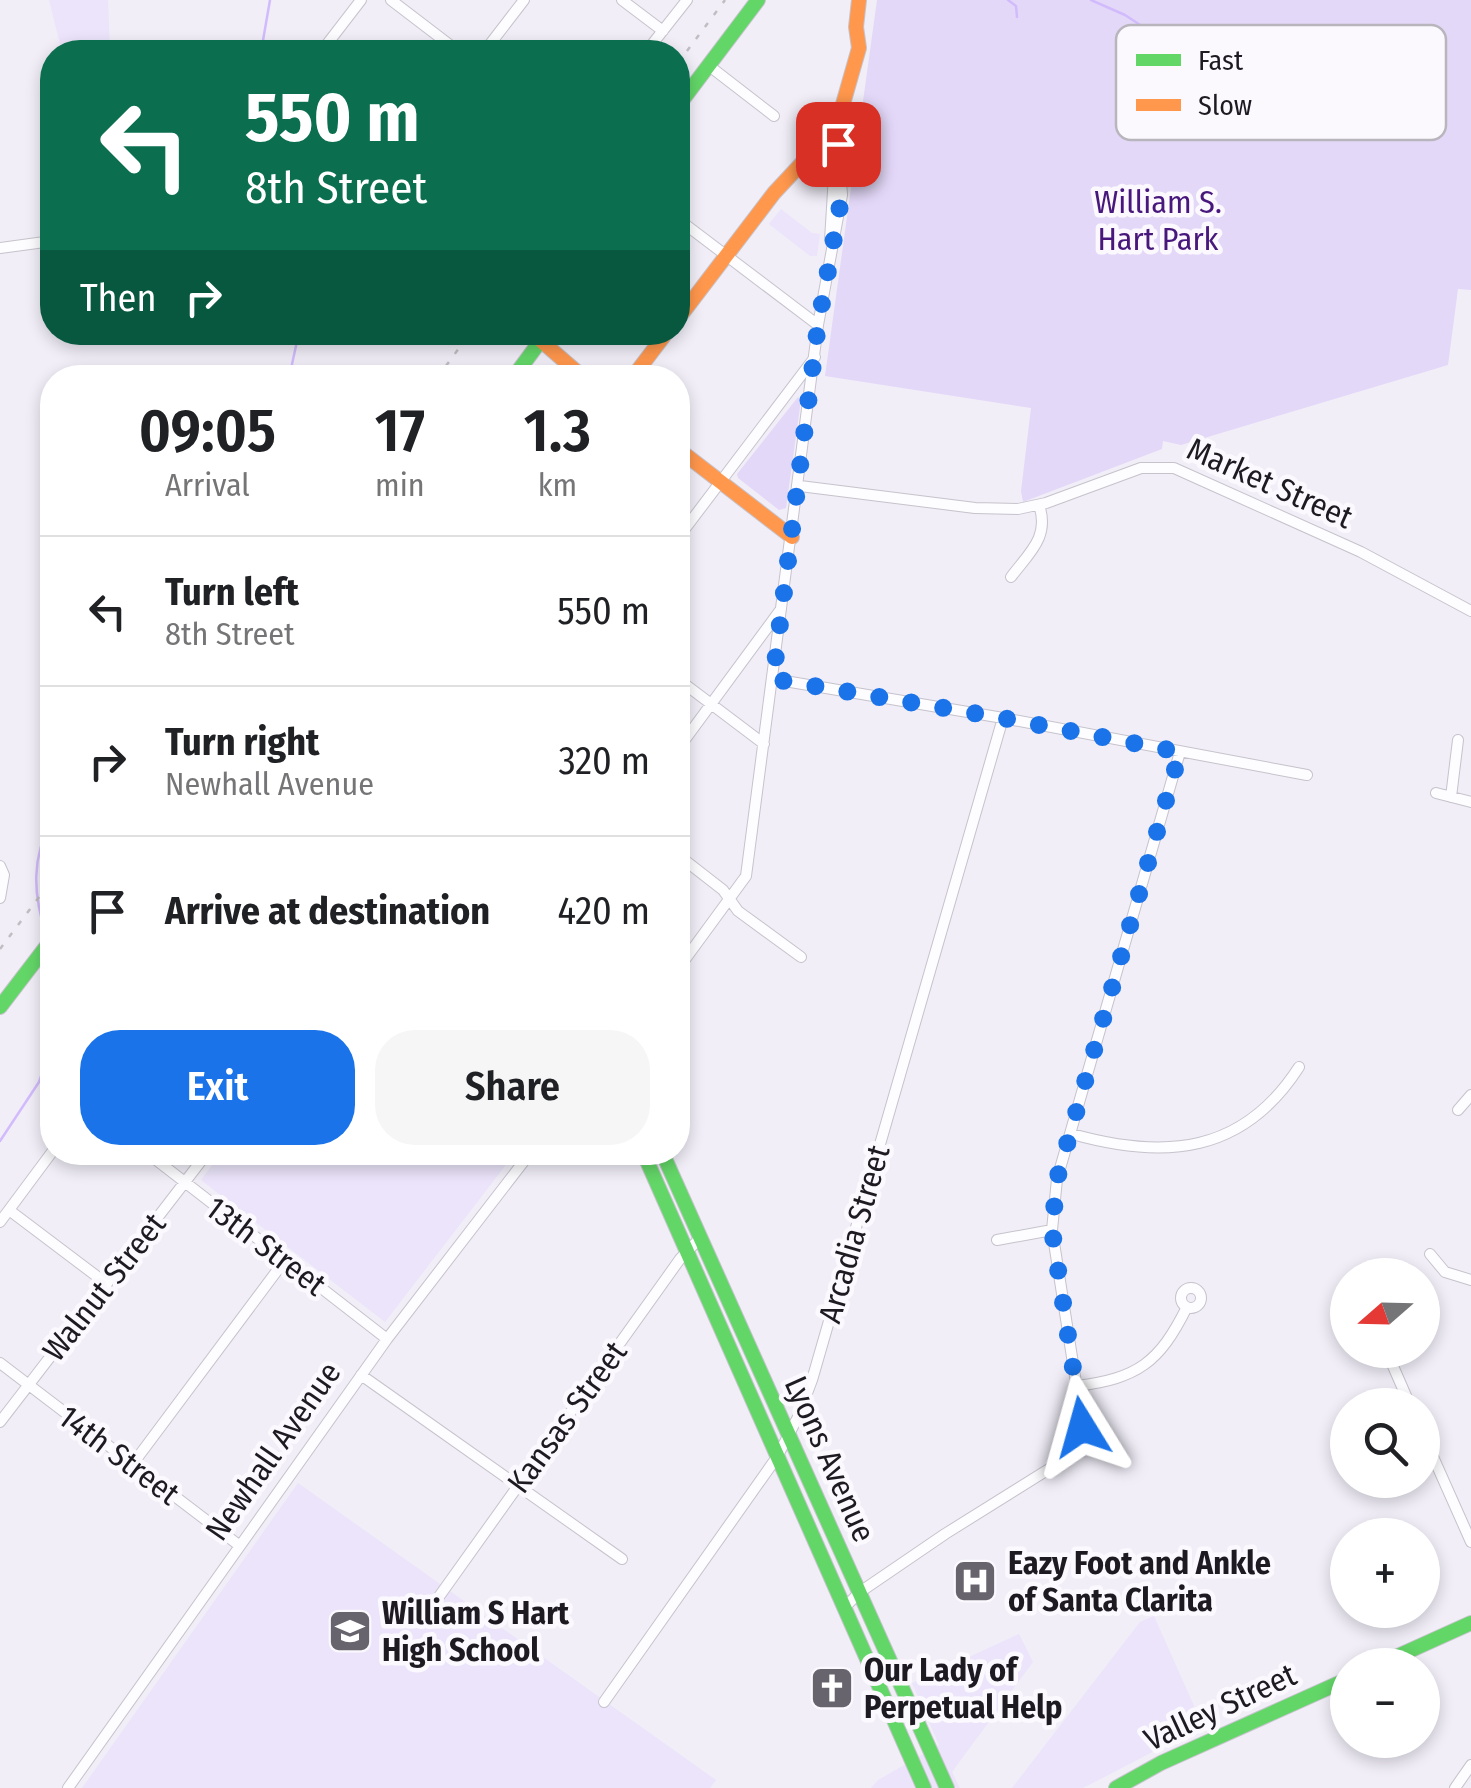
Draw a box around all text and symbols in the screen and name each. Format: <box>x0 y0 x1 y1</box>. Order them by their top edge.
legend <box>1116 25 1446 140</box>
text: Fast <box>1198 44 1244 77</box>
text: 550 m <box>245 76 420 160</box>
icon: left <box>80 80 210 210</box>
text: Slow <box>1198 89 1252 122</box>
pin <box>796 102 881 187</box>
icon: arrive <box>811 117 866 172</box>
text: 8th Street <box>245 161 427 215</box>
park label: William S. Hart Park <box>1094 183 1222 258</box>
icon: right <box>176 270 231 325</box>
text: Then <box>80 275 156 321</box>
text: 09:05 <box>139 395 276 467</box>
text: 17 <box>375 395 425 467</box>
text: 1.3 <box>524 395 591 467</box>
street label: Market Street <box>1182 430 1359 537</box>
text: Arrival <box>165 466 250 504</box>
text: min <box>375 466 425 504</box>
text: km <box>538 466 577 504</box>
text: Turn left <box>165 569 299 615</box>
icon: left <box>80 584 135 639</box>
text: 550 m <box>557 588 650 634</box>
text: 8th Street <box>165 615 295 653</box>
text: Turn right <box>165 719 319 765</box>
icon: right <box>80 734 135 789</box>
text: 320 m <box>558 738 650 784</box>
text: Newhall Avenue <box>165 765 374 803</box>
icon: arrive <box>80 884 135 939</box>
text: Arrive at destination <box>165 888 490 934</box>
text: 420 m <box>557 888 650 934</box>
button: Exit <box>80 1030 355 1145</box>
button: Share <box>375 1030 650 1145</box>
street label: Arcadia Street <box>810 1140 898 1327</box>
street label: 13th Street <box>198 1189 334 1304</box>
street label: Walnut Street <box>35 1205 174 1368</box>
north arrow <box>1330 1258 1440 1368</box>
map controls <box>1330 1258 1440 1758</box>
street label: Kansas Street <box>499 1333 635 1500</box>
street label: Newhall Avenue <box>197 1355 349 1547</box>
street label: Lyons Avenue <box>777 1370 883 1548</box>
position arrow <box>1030 1375 1134 1479</box>
button: search <box>1330 1388 1440 1498</box>
street label: 14th Street <box>51 1397 187 1513</box>
button: + <box>1330 1518 1440 1628</box>
place label: Eazy Foot and Ankle of Santa Clarita <box>1008 1544 1271 1619</box>
hospital icon: Eazy Foot and Ankle of Santa Clarita <box>952 1558 998 1604</box>
place label: William S Hart High School <box>382 1594 570 1669</box>
school or university icon: William S Hart High School <box>327 1608 373 1654</box>
button: − <box>1330 1648 1440 1758</box>
place label: Our Lady of Perpetual Help <box>864 1651 1062 1726</box>
street label: Valley Street <box>1138 1655 1302 1759</box>
church icon: Our Lady of Perpetual Help <box>809 1665 855 1711</box>

